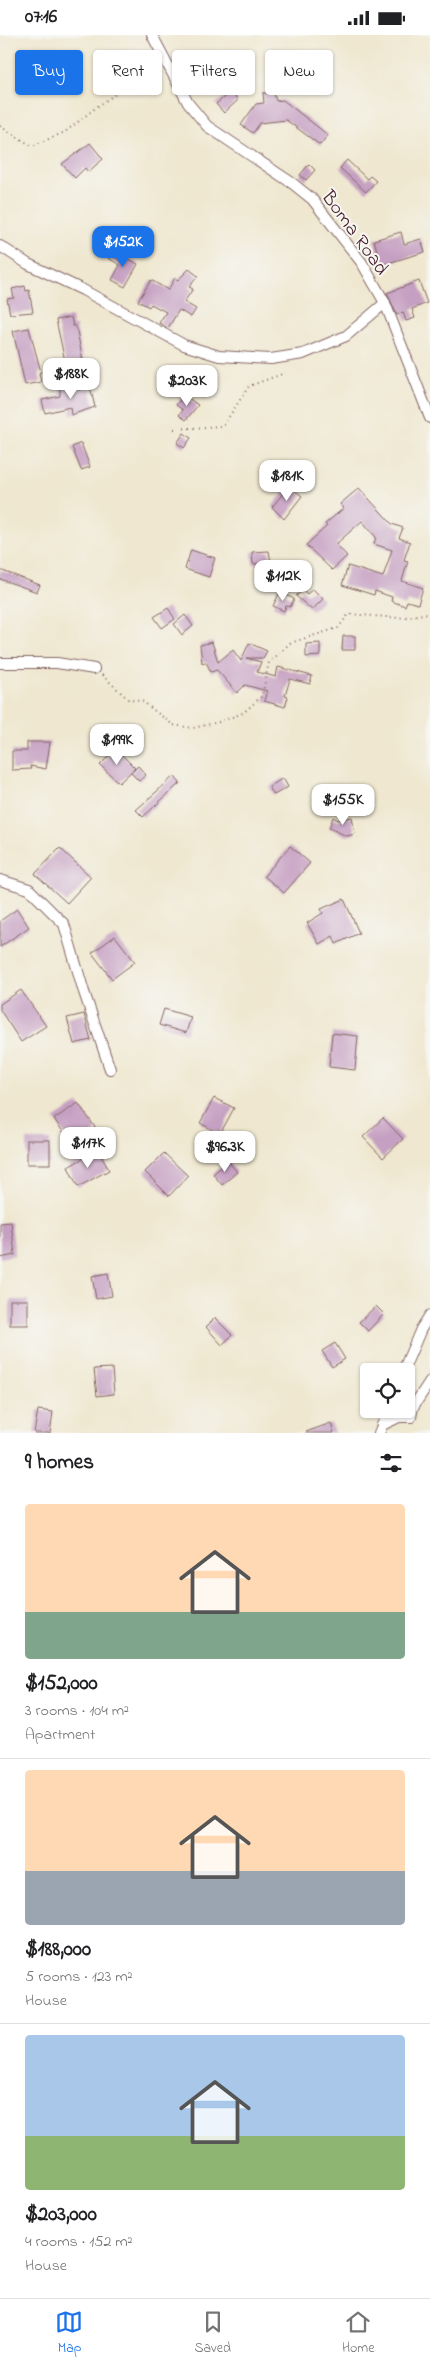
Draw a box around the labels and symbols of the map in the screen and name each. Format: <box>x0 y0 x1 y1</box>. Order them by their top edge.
street label: Boma Road <box>313 184 395 282</box>
pin: $152K <box>88 225 158 268</box>
pin: $188K <box>36 357 106 400</box>
pin: $203K <box>152 365 222 407</box>
pin: $181K <box>252 459 322 502</box>
pin: $112K <box>248 559 318 602</box>
pin: $199K <box>82 723 152 766</box>
pin: $155K <box>308 783 378 826</box>
pin: $117K <box>53 1127 123 1169</box>
pin: $96.3K <box>184 1131 266 1173</box>

